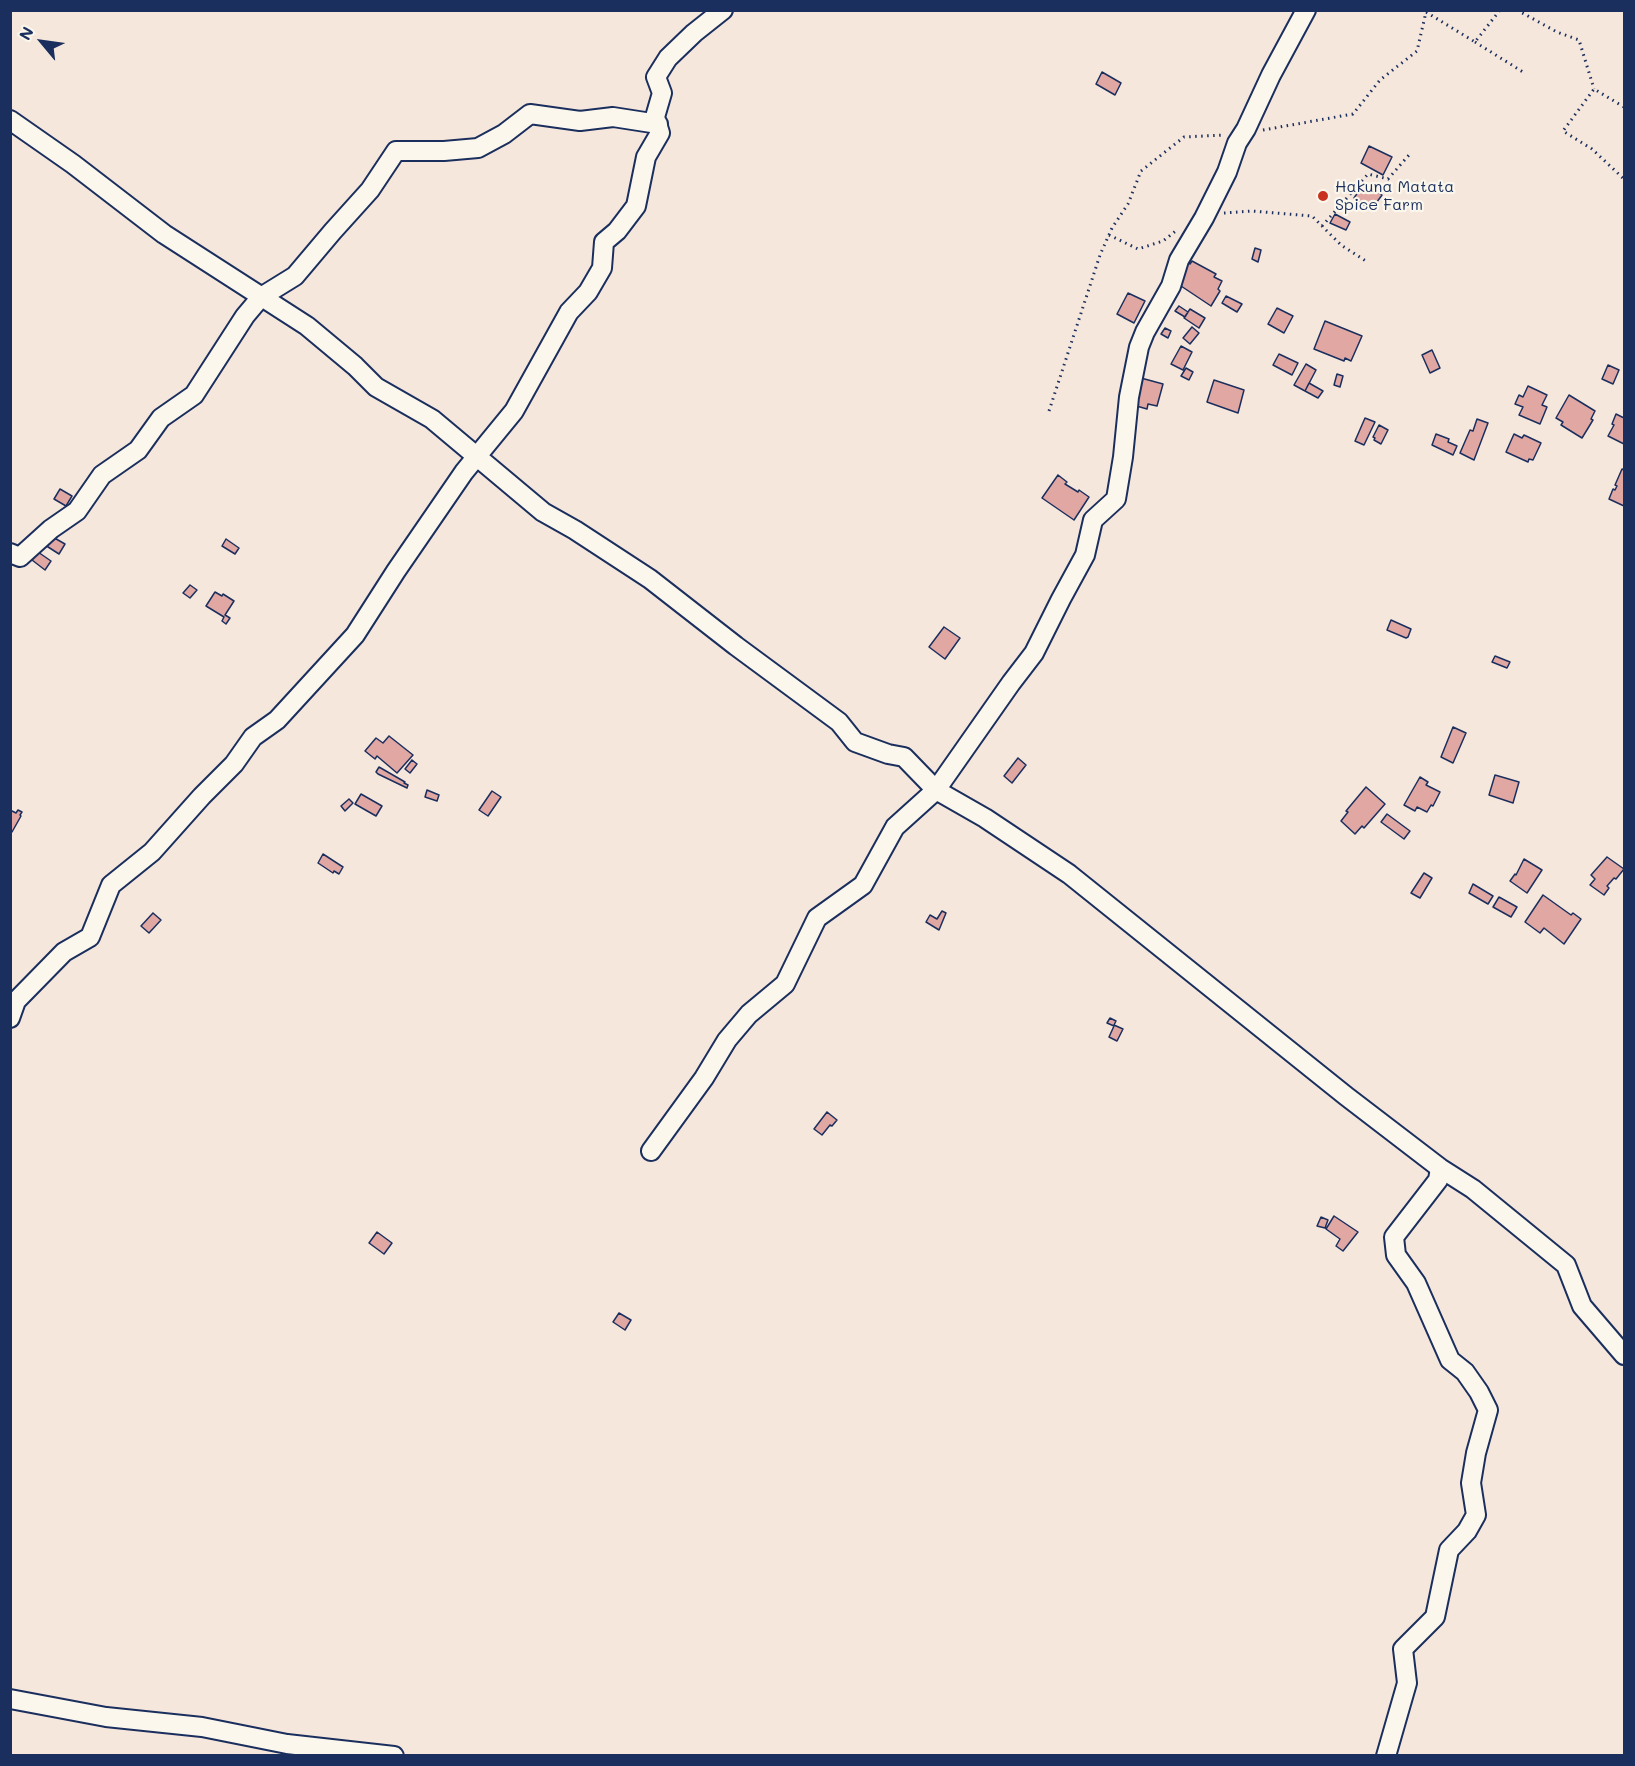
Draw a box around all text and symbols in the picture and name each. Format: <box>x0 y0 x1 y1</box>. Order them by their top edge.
north arrow <box>12 12 72 72</box>
text: N <box>14 23 38 43</box>
place label: Hakuna Matata Spice Farm <box>1335 177 1454 215</box>
marker: Hakuna Matata Spice Farm <box>1316 189 1330 203</box>

